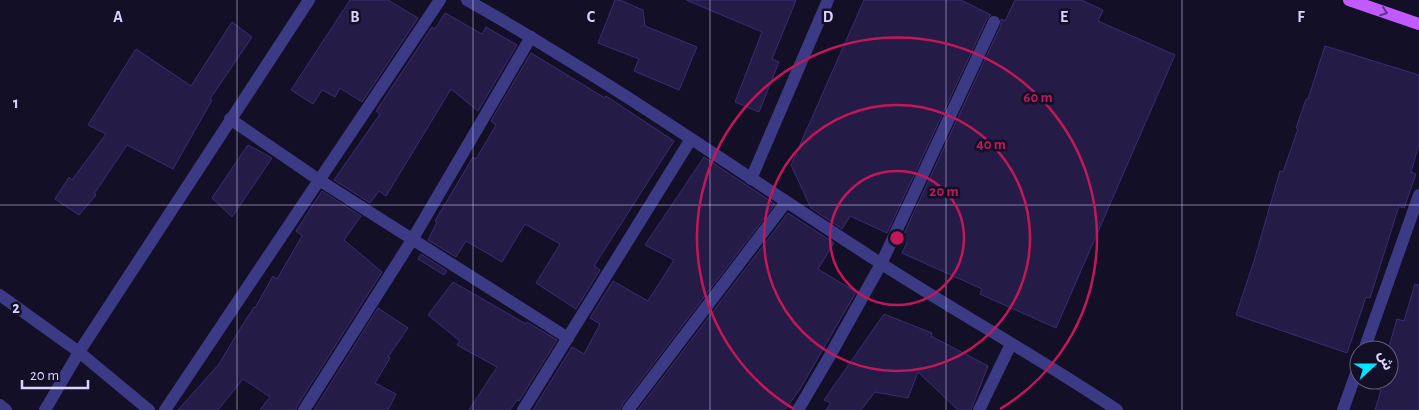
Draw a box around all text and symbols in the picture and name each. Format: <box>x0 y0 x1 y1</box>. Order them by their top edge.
one-way arrow <box>1379 6 1388 16</box>
text: A <box>113 9 123 25</box>
text: B <box>350 9 360 25</box>
text: C <box>587 9 596 25</box>
text: D <box>823 9 834 25</box>
text: E <box>1060 9 1068 25</box>
text: F <box>1297 9 1305 25</box>
text: 60 m <box>1023 90 1053 105</box>
text: 1 <box>13 95 19 111</box>
text: 40 m <box>976 137 1006 152</box>
text: 20 m <box>929 184 959 199</box>
centre of rings <box>888 229 906 247</box>
text: 2 <box>12 300 20 316</box>
north arrow <box>1349 340 1399 390</box>
text: ش <box>1375 349 1395 372</box>
scale bar <box>22 358 89 390</box>
text: 20 m <box>30 368 59 383</box>

